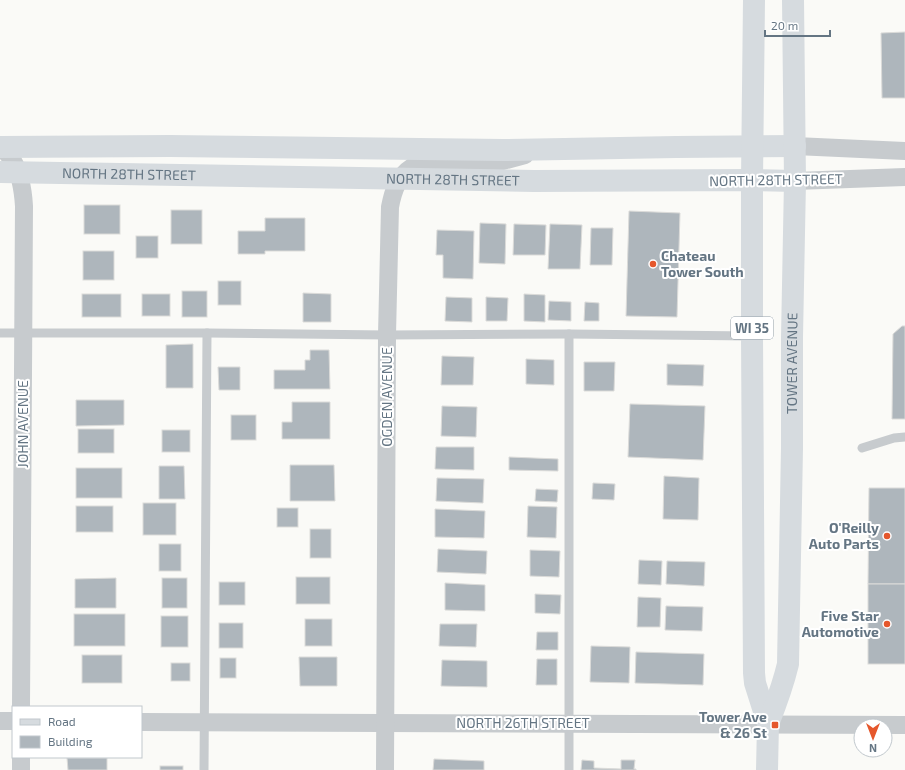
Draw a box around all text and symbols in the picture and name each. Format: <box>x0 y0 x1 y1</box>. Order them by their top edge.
scale bar <box>765 12 830 38</box>
text: 20 m <box>771 18 798 32</box>
street label: NORTH 28TH STREET <box>62 164 196 183</box>
street label: NORTH 28TH STREET <box>386 170 520 189</box>
street label: NORTH 28TH STREET <box>709 170 843 189</box>
place label: Chateau Tower South <box>661 247 744 280</box>
marker: Chateau Tower South <box>648 259 658 269</box>
street label: TOWER AVENUE <box>783 312 800 414</box>
road number: WI 35 <box>731 317 773 339</box>
street label: OGDEN AVENUE <box>378 347 395 447</box>
street label: JOHN AVENUE <box>14 380 31 468</box>
place label: O'Reilly Auto Parts <box>809 519 879 552</box>
marker: O'Reilly Auto Parts <box>882 531 892 541</box>
place label: Five Star Automotive <box>802 607 879 640</box>
marker: Five Star Automotive <box>882 619 892 629</box>
legend <box>12 706 142 758</box>
place label: Tower Ave & 26 St <box>699 708 767 741</box>
text: Road <box>48 714 76 728</box>
street label: NORTH 26TH STREET <box>456 714 590 731</box>
north arrow <box>853 718 893 758</box>
marker: Tower Ave & 26 St <box>770 720 780 730</box>
text: Building <box>48 734 93 748</box>
text: N <box>869 742 877 755</box>

